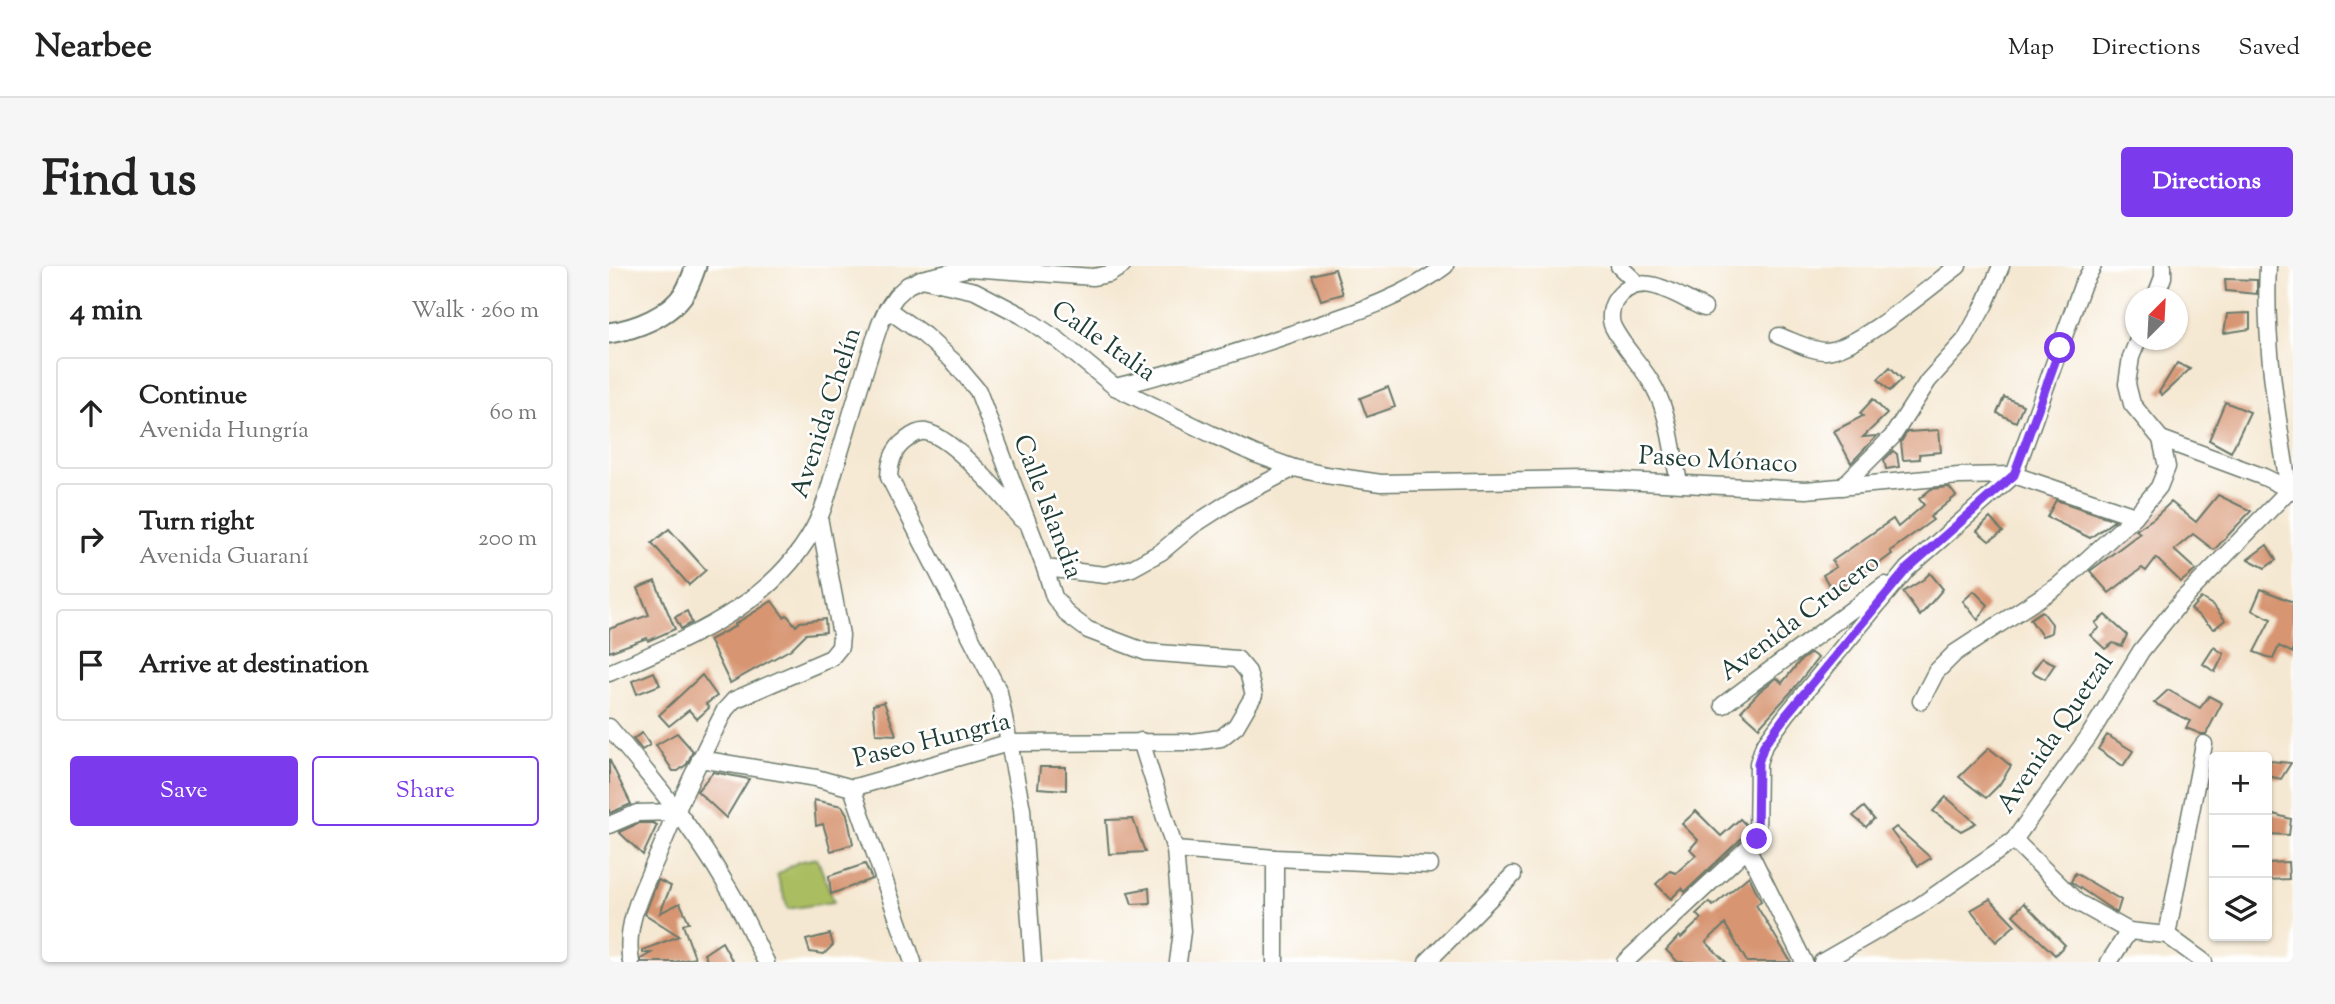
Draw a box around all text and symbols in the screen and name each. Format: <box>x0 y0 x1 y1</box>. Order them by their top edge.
text: Nearbee <box>35 24 152 72</box>
text: Map <box>2008 31 2054 65</box>
text: Directions <box>2092 31 2200 65</box>
text: Saved <box>2238 31 2300 65</box>
text: Find us <box>42 147 196 217</box>
button: Directions <box>2121 147 2293 217</box>
north arrow <box>2125 287 2188 350</box>
text: 4 min <box>70 290 143 333</box>
street label: Calle Italia <box>1043 292 1163 392</box>
text: Walk · 260 m <box>411 295 539 328</box>
street label: Avenida Chelín <box>782 323 872 503</box>
route start <box>2044 332 2075 363</box>
text: Continue <box>139 378 247 415</box>
icon: ahead <box>72 394 110 432</box>
text: 60 m <box>489 397 537 430</box>
text: Avenida Hungría <box>139 415 309 448</box>
street label: Calle Islandia <box>1003 430 1091 584</box>
street label: Paseo Mónaco <box>1638 438 1798 484</box>
text: Turn right <box>139 504 254 541</box>
icon: right <box>72 520 110 558</box>
text: 200 m <box>478 523 537 556</box>
text: Avenida Guaraní <box>139 541 309 574</box>
street label: Avenida Crucero <box>1712 545 1888 691</box>
icon: arrive <box>72 646 110 684</box>
street label: Avenida Quetzal <box>1989 646 2123 822</box>
text: Arrive at destination <box>139 647 369 684</box>
street label: Paseo Hungría <box>849 704 1015 778</box>
map controls <box>2209 752 2272 941</box>
button: + <box>2209 752 2272 815</box>
button: Save <box>70 756 298 826</box>
button: Share <box>312 756 539 826</box>
button: − <box>2209 815 2272 878</box>
route end <box>1741 823 1772 854</box>
button: layers <box>2209 878 2272 941</box>

